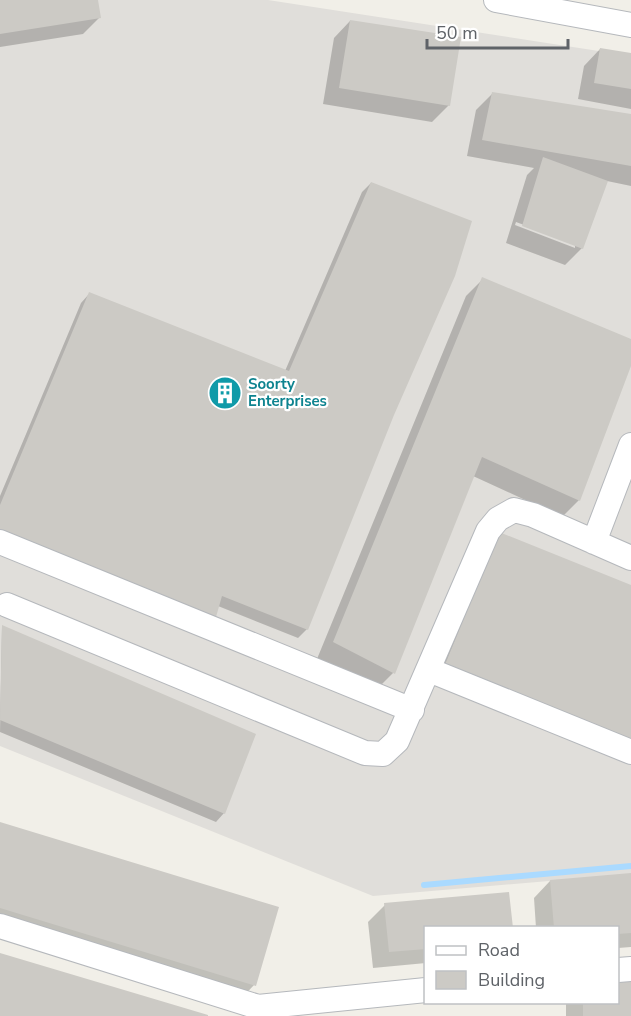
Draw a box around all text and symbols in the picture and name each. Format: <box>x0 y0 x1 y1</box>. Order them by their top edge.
scale bar <box>427 12 568 50</box>
text: 50 m <box>436 21 478 45</box>
place label: Soorty Enterprises <box>248 374 327 411</box>
building icon: Soorty Enterprises <box>207 375 243 411</box>
legend <box>424 926 619 1004</box>
text: Road <box>478 938 520 962</box>
text: Building <box>478 968 545 992</box>

